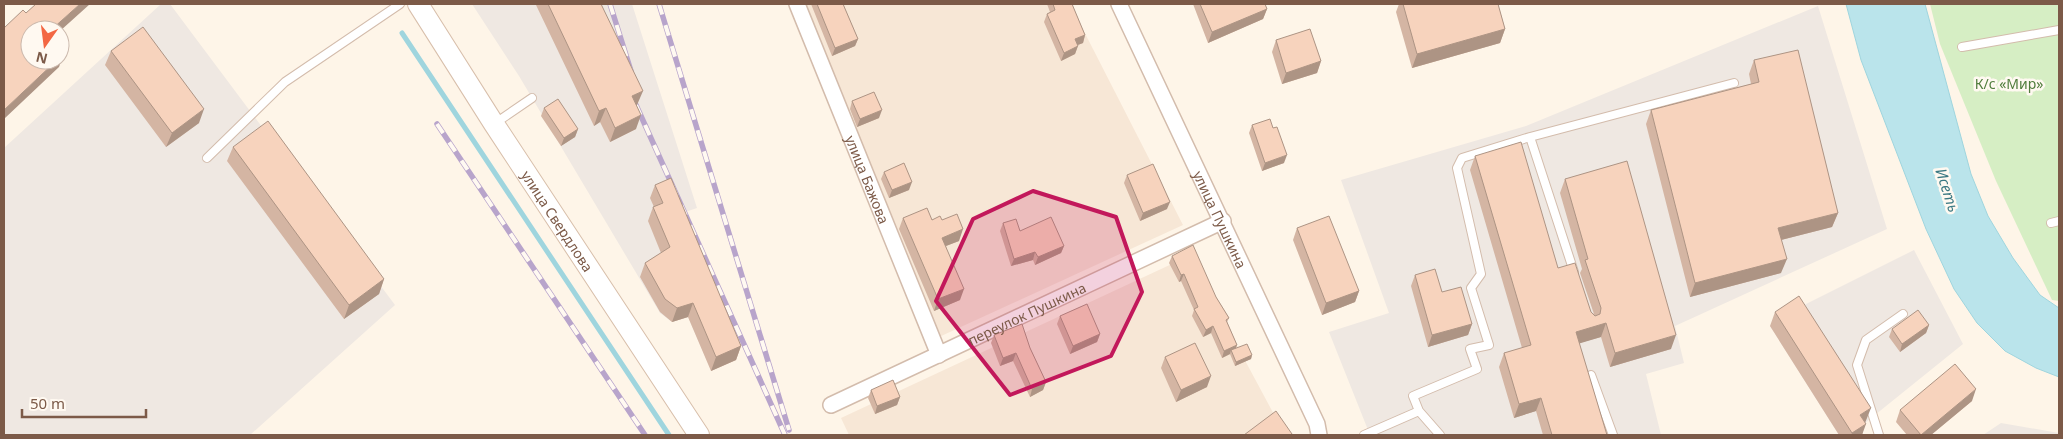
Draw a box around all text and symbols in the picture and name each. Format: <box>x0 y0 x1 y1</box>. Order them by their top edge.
north arrow <box>20 20 70 70</box>
text: N <box>34 48 50 69</box>
park label: К/с «Мир» <box>1975 74 2043 93</box>
street label: улица Бажова <box>841 132 894 226</box>
water label: Исеть <box>1932 166 1965 215</box>
street label: улица Свердлова <box>518 167 598 275</box>
street label: улица Пушкина <box>1189 167 1252 271</box>
street label: переулок Пушкина <box>964 277 1089 349</box>
scale bar <box>22 386 146 418</box>
text: 50 m <box>30 393 65 413</box>

